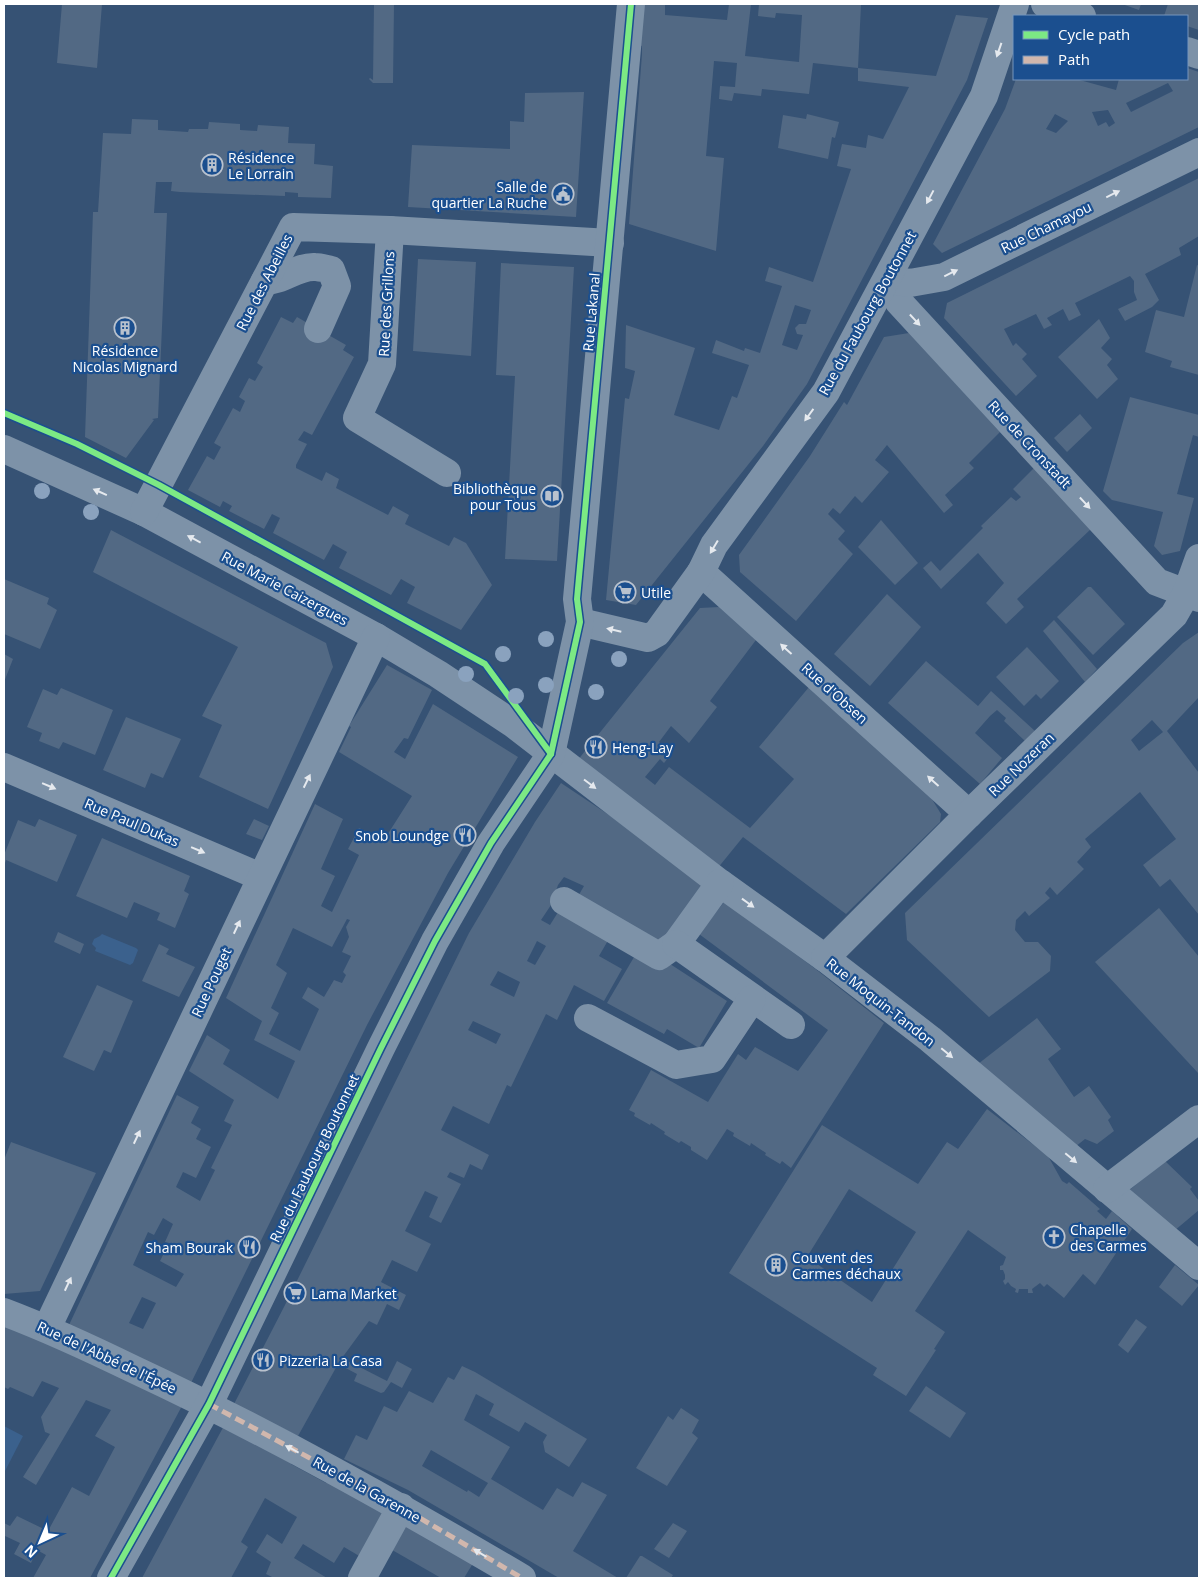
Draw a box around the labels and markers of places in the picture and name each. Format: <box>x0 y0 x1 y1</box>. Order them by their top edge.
place label: Résidence Le Lorrain <box>228 148 294 183</box>
building icon: Résidence Le Lorrain <box>200 153 224 177</box>
place label: Salle de quartier La Ruche <box>432 177 547 212</box>
public building icon: Salle de quartier La Ruche <box>551 182 575 206</box>
building icon: Résidence Nicolas Mignard <box>113 316 137 340</box>
place label: Résidence Nicolas Mignard <box>72 341 178 376</box>
place label: Bibliothèque pour Tous <box>453 479 536 514</box>
library icon: Bibliothèque pour Tous <box>540 484 564 508</box>
supermarket icon: Utile <box>613 580 637 604</box>
place label: Utile <box>641 583 671 602</box>
restaurant icon: Heng-Lay <box>584 735 608 759</box>
place label: Heng-Lay <box>612 738 674 757</box>
restaurant icon: Snob Loundge <box>453 823 477 847</box>
place label: Snob Loundge <box>355 826 449 845</box>
place label: Chapelle des Carmes <box>1070 1220 1147 1255</box>
church icon: Chapelle des Carmes <box>1042 1225 1066 1249</box>
restaurant icon: Sham Bourak <box>237 1235 261 1259</box>
place label: Sham Bourak <box>145 1238 234 1257</box>
place label: Couvent des Carmes déchaux <box>792 1248 902 1283</box>
building icon: Couvent des Carmes déchaux <box>764 1253 788 1277</box>
supermarket icon: Lama Market <box>283 1281 307 1305</box>
place label: Lama Market <box>311 1284 397 1303</box>
restaurant icon: Pizzeria La Casa <box>251 1348 275 1372</box>
place label: Pizzeria La Casa <box>279 1351 382 1370</box>

